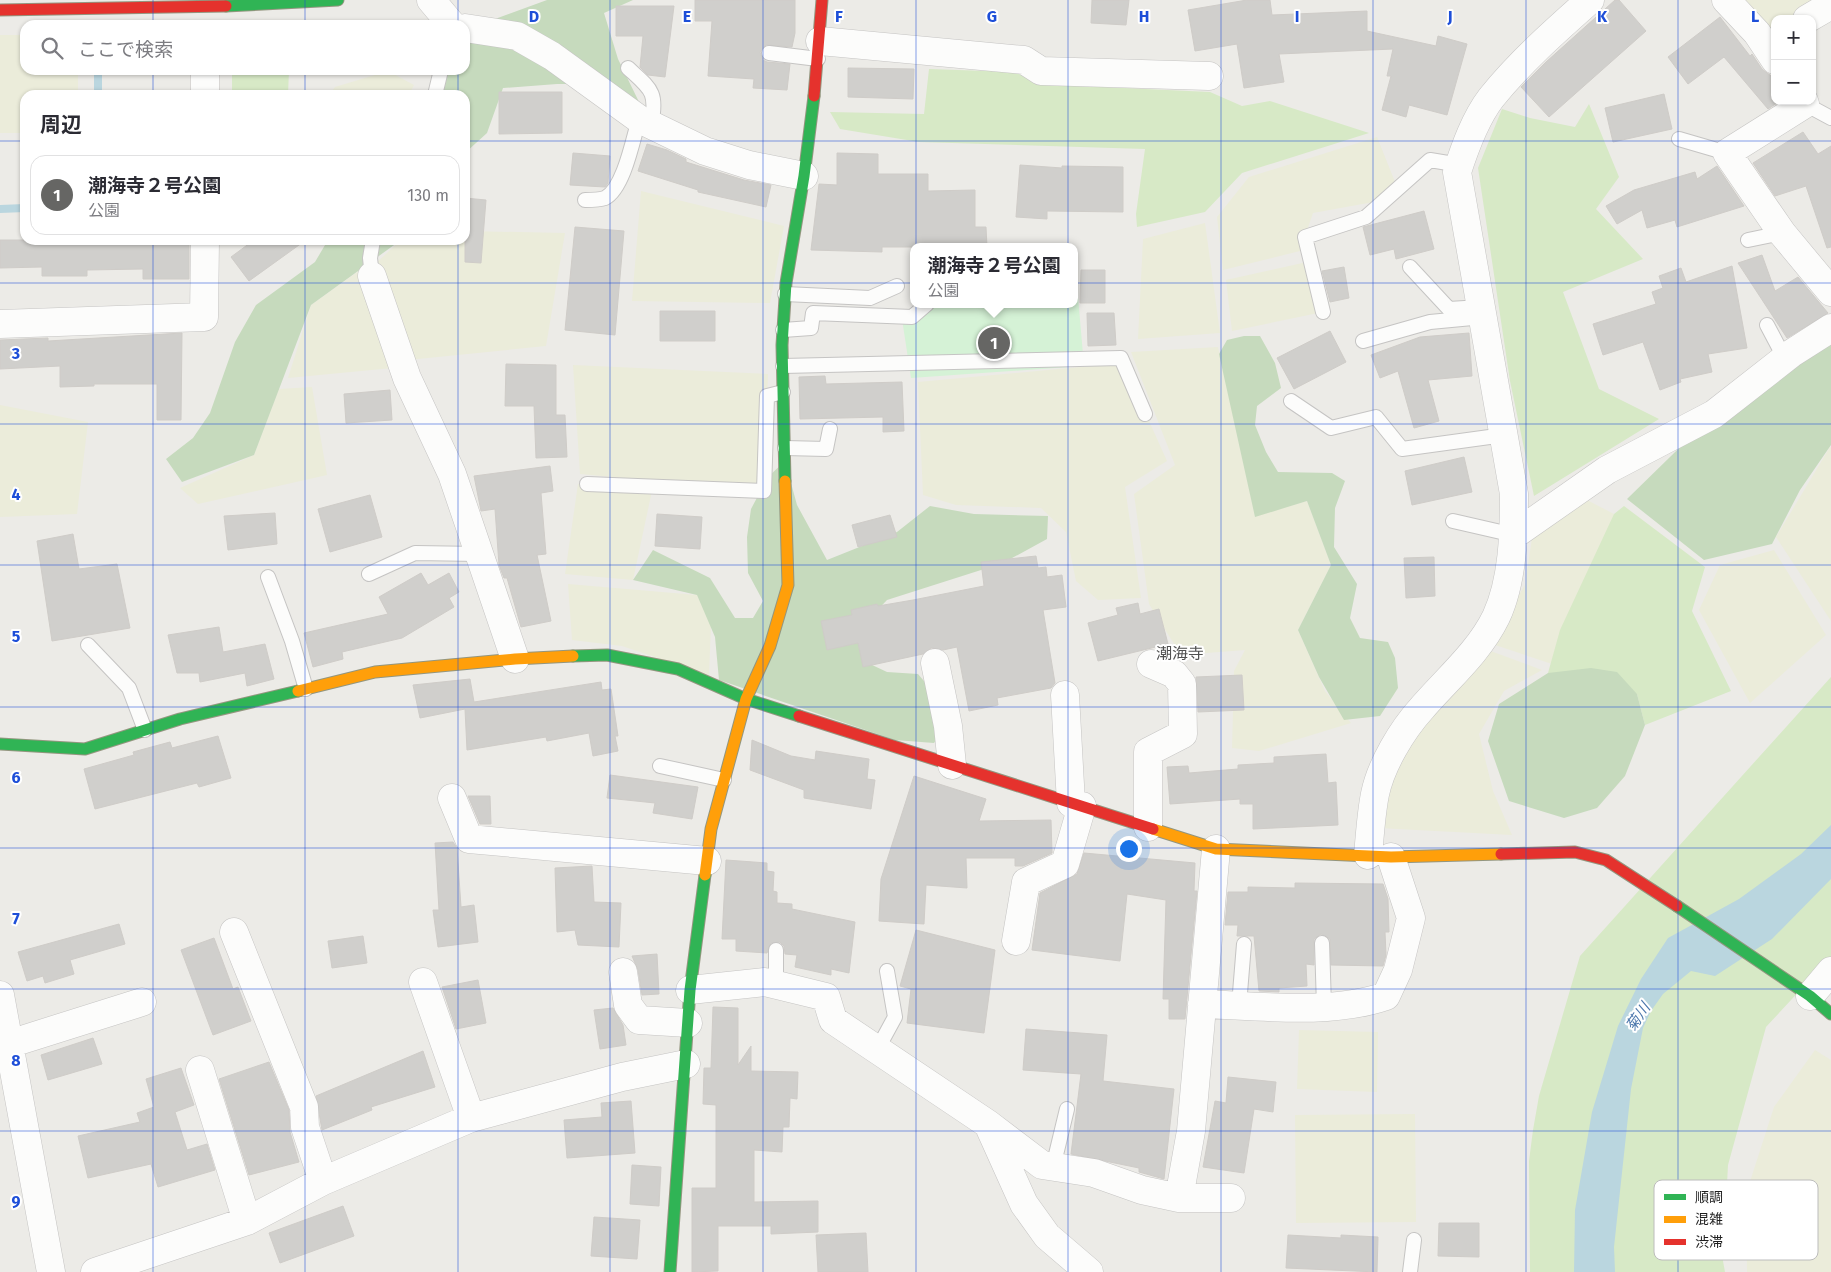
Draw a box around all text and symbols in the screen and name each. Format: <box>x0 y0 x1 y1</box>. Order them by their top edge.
text: D <box>529 7 539 26</box>
text: E <box>683 7 691 26</box>
text: F <box>835 7 843 26</box>
text: G <box>987 7 997 26</box>
text: H <box>1139 7 1149 26</box>
text: I <box>1295 7 1299 26</box>
text: J <box>1446 7 1453 26</box>
text: K <box>1597 7 1608 26</box>
text: L <box>1751 7 1759 26</box>
map controls <box>1771 15 1816 105</box>
button: + <box>1771 15 1816 60</box>
search box <box>20 20 470 75</box>
icon: search <box>38 34 66 62</box>
text: ここで検索 <box>78 38 173 61</box>
button: − <box>1771 60 1816 105</box>
text: 周辺 <box>40 112 82 138</box>
text: 潮海寺２号公園 <box>88 174 221 197</box>
text: 1 <box>53 186 61 205</box>
text: 130 m <box>407 186 449 205</box>
text: 公園 <box>88 201 120 220</box>
popup <box>910 243 1078 308</box>
text: 潮海寺２号公園 <box>927 254 1061 277</box>
text: 公園 <box>927 281 960 300</box>
pin: 1 <box>978 324 1010 362</box>
text: 3 <box>11 344 20 363</box>
text: 4 <box>11 485 21 504</box>
text: 5 <box>12 627 21 646</box>
district label: 潮海寺 <box>1156 644 1204 663</box>
text: 6 <box>11 768 21 787</box>
your location <box>1116 836 1142 862</box>
text: 7 <box>12 909 20 928</box>
water label: 菊川 <box>1622 998 1655 1034</box>
text: 8 <box>11 1051 21 1070</box>
legend <box>1654 1180 1818 1260</box>
text: 順調 <box>1695 1189 1723 1206</box>
text: 9 <box>12 1192 21 1211</box>
text: 混雑 <box>1695 1211 1723 1228</box>
text: 渋滞 <box>1695 1234 1723 1251</box>

